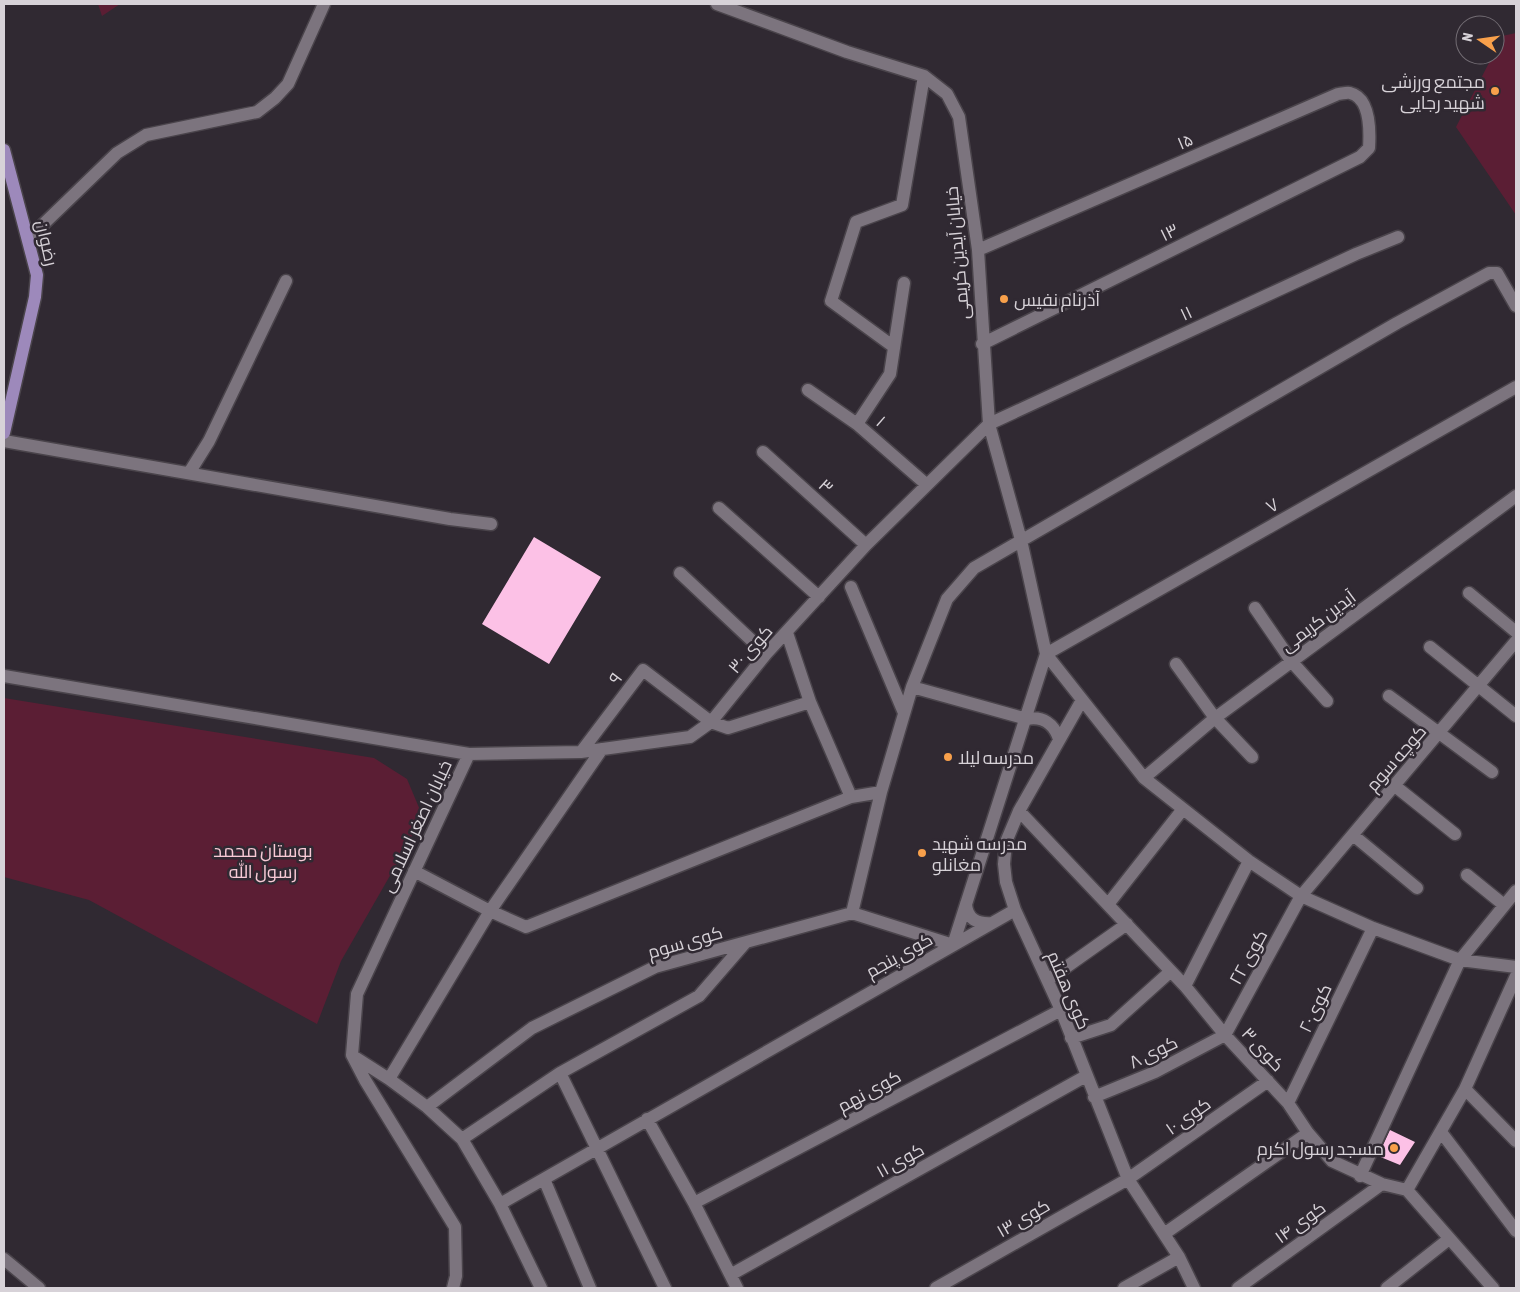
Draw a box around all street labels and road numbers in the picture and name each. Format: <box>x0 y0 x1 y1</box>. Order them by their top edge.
street label: ۱۵ <box>1174 128 1196 154</box>
street label: خیابان آیدین کریمی <box>941 185 974 321</box>
street label: رضوان <box>31 218 62 268</box>
street label: ۱۳ <box>1156 219 1182 245</box>
street label: ۱۱ <box>1177 301 1195 325</box>
street label: ۱ <box>872 411 890 431</box>
street label: ۳ <box>814 474 838 498</box>
street label: ۷ <box>1262 493 1282 517</box>
street label: آیدین کریمی <box>1276 586 1360 657</box>
street label: کوی ۳۰ <box>723 621 777 678</box>
street label: ۹ <box>604 668 626 688</box>
street label: کوچه سوم <box>1361 721 1432 797</box>
street label: خیابان اصغر اسلامی <box>376 757 457 896</box>
street label: کوی سوم <box>645 921 725 965</box>
street label: کوی ۲۲ <box>1224 926 1272 988</box>
street label: کوی پنجم <box>862 928 937 984</box>
street label: کوی هفتم <box>1041 948 1095 1033</box>
street label: کوی۲۰ <box>1294 980 1337 1036</box>
street label: کوی ۳ <box>1237 1023 1289 1076</box>
street label: کوی ۸ <box>1125 1031 1181 1074</box>
street label: کوی نهم <box>834 1066 905 1118</box>
street label: کوی ۱۰ <box>1161 1093 1215 1140</box>
street label: کوی ۱۱ <box>872 1138 928 1183</box>
street label: کوی ۱۳ <box>993 1194 1054 1242</box>
street label: کوی ۱۴ <box>1270 1197 1330 1248</box>

